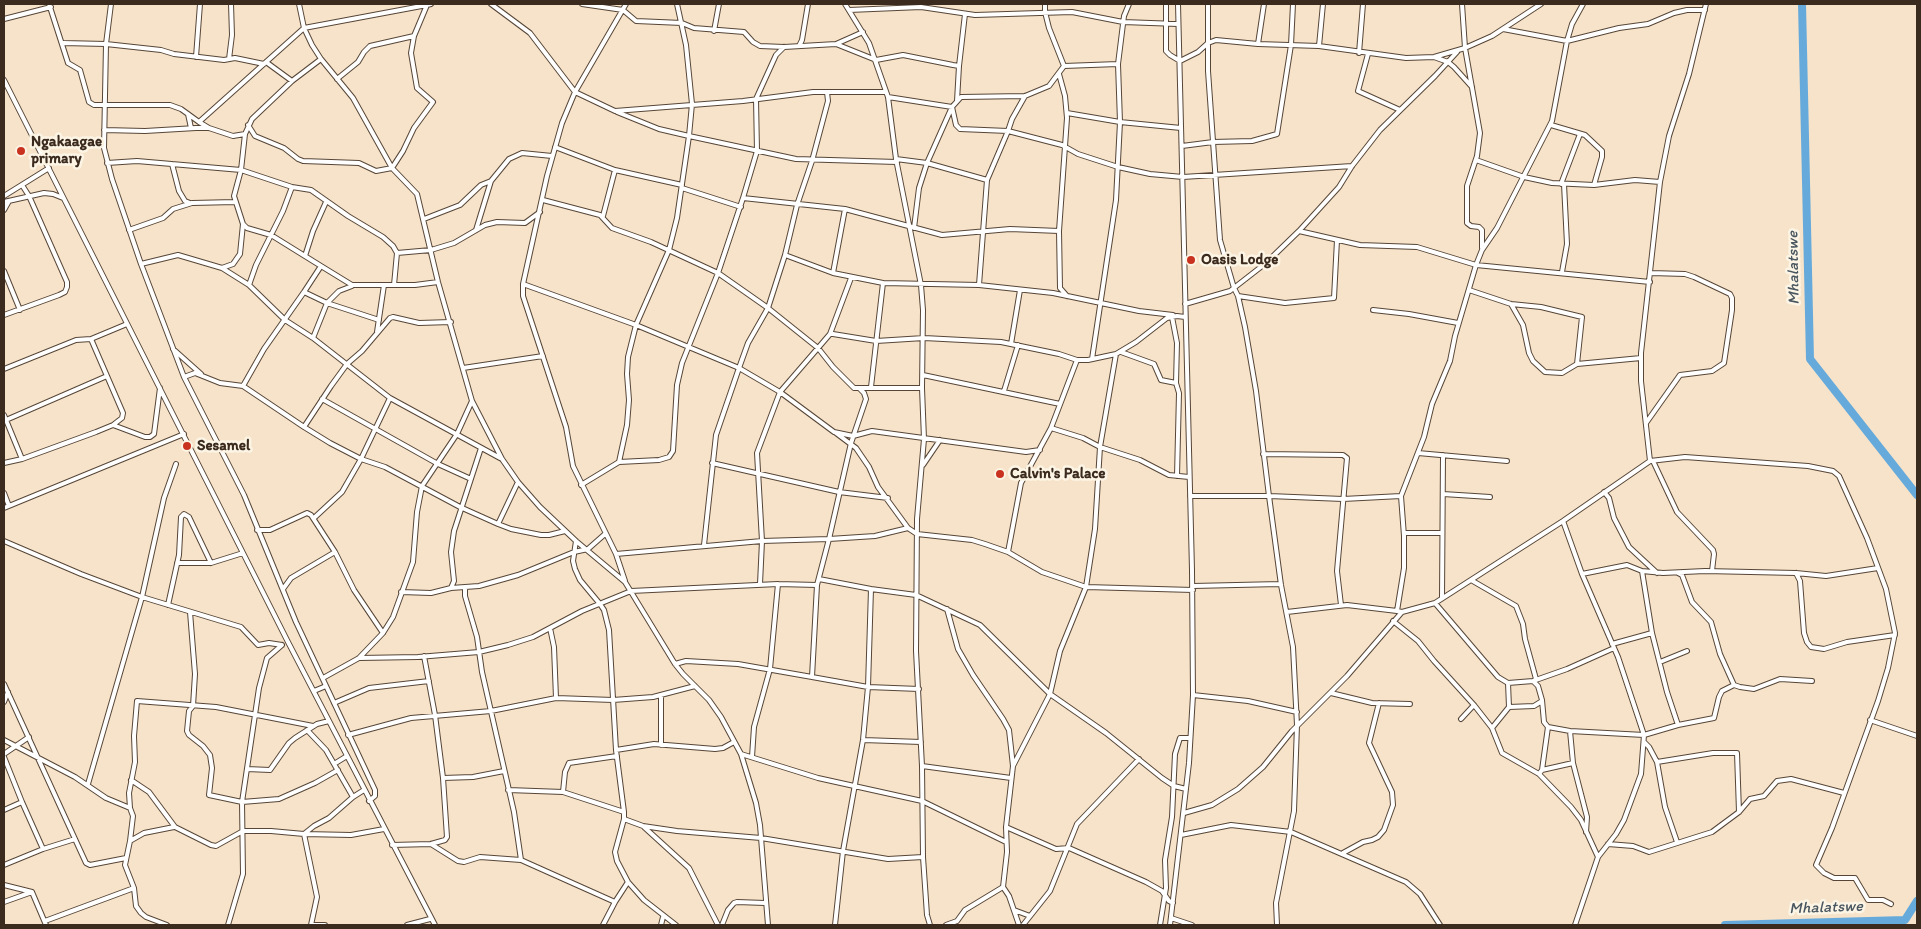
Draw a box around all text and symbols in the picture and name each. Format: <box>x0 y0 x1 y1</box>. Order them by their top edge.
place label: Ngakaagae primary <box>31 133 102 168</box>
marker: Ngakaagae primary <box>15 145 27 157</box>
water label: Mhalatswe <box>1784 231 1804 305</box>
place label: Oasis Lodge <box>1201 251 1278 269</box>
marker: Oasis Lodge <box>1185 254 1197 266</box>
place label: Sesamel <box>197 437 250 455</box>
marker: Sesamel <box>181 440 193 452</box>
place label: Calvin's Palace <box>1010 465 1105 483</box>
marker: Calvin's Palace <box>994 468 1006 480</box>
water label: Mhalatswe <box>1789 897 1863 919</box>

